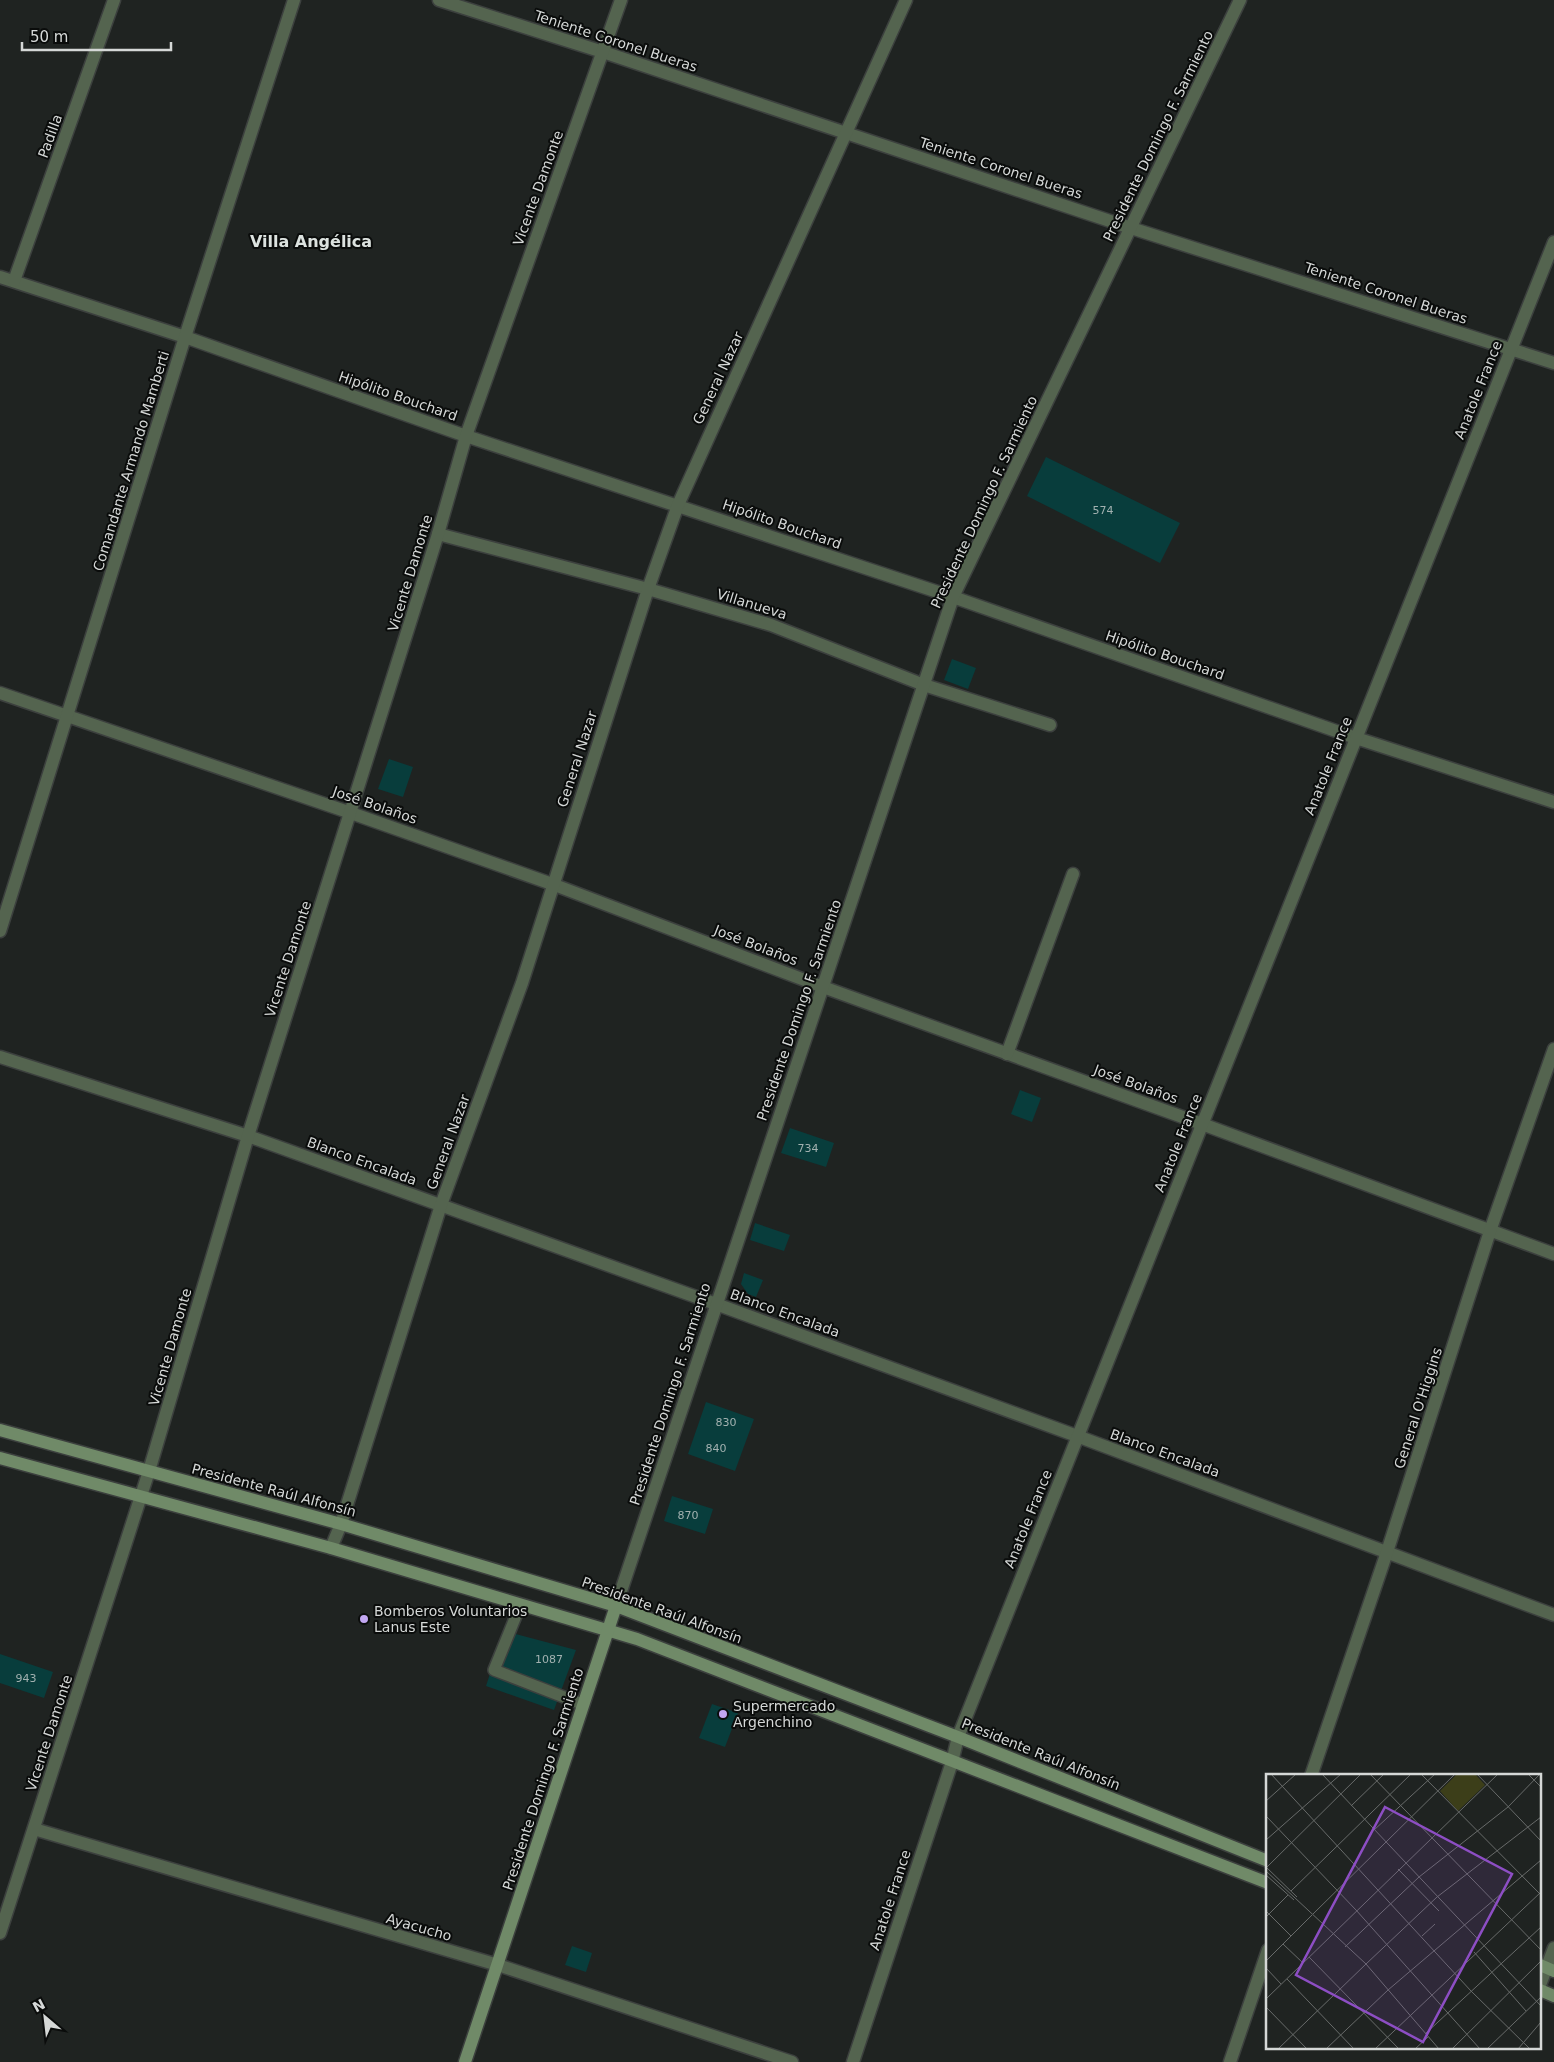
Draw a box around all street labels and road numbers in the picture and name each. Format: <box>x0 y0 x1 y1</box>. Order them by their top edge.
street label: Teniente Coronel Bueras <box>531 7 700 75</box>
street label: Presidente Domingo F. Sarmiento <box>1100 28 1216 244</box>
street label: Padilla <box>35 112 65 160</box>
street label: Vicente Damonte <box>510 128 566 248</box>
street label: Teniente Coronel Bueras <box>916 134 1085 202</box>
street label: Teniente Coronel Bueras <box>1301 259 1470 327</box>
street label: General Nazar <box>690 329 747 427</box>
street label: Anatole France <box>1451 339 1505 441</box>
street label: Comandante Armando Mamberti <box>90 349 172 573</box>
street label: Hipólito Bouchard <box>336 368 460 424</box>
street label: Presidente Domingo F. Sarmiento <box>928 393 1040 611</box>
street label: Hipólito Bouchard <box>720 496 844 552</box>
street label: Vicente Damonte <box>385 513 435 633</box>
street label: Villanueva <box>715 586 789 622</box>
street label: Hipólito Bouchard <box>1103 627 1227 683</box>
street label: General Nazar <box>554 709 600 809</box>
street label: Anatole France <box>1301 715 1355 817</box>
street label: José Bolaños <box>330 783 419 827</box>
street label: Presidente Domingo F. Sarmiento <box>754 897 844 1123</box>
street label: Vicente Damonte <box>262 899 314 1019</box>
street label: José Bolaños <box>711 921 800 968</box>
street label: José Bolaños <box>1091 1061 1180 1107</box>
street label: General Nazar <box>423 1092 473 1192</box>
street label: Anatole France <box>1151 1092 1205 1194</box>
street label: Blanco Encalada <box>305 1134 419 1188</box>
street label: Presidente Domingo F. Sarmiento <box>626 1281 714 1507</box>
street label: Vicente Damonte <box>146 1286 194 1408</box>
street label: Blanco Encalada <box>728 1286 842 1340</box>
street label: General O'Higgins <box>1391 1345 1445 1471</box>
street label: Blanco Encalada <box>1108 1426 1222 1480</box>
street label: Presidente Raúl Alfonsín <box>190 1460 358 1520</box>
street label: Anatole France <box>1001 1468 1055 1570</box>
street label: Presidente Raúl Alfonsín <box>580 1573 744 1647</box>
street label: Presidente Domingo F. Sarmiento <box>499 1666 587 1892</box>
street label: Vicente Damonte <box>23 1673 75 1793</box>
street label: Presidente Raúl Alfonsín <box>959 1715 1123 1793</box>
street label: Anatole France <box>866 1848 914 1952</box>
street label: Ayacucho <box>384 1910 454 1944</box>

